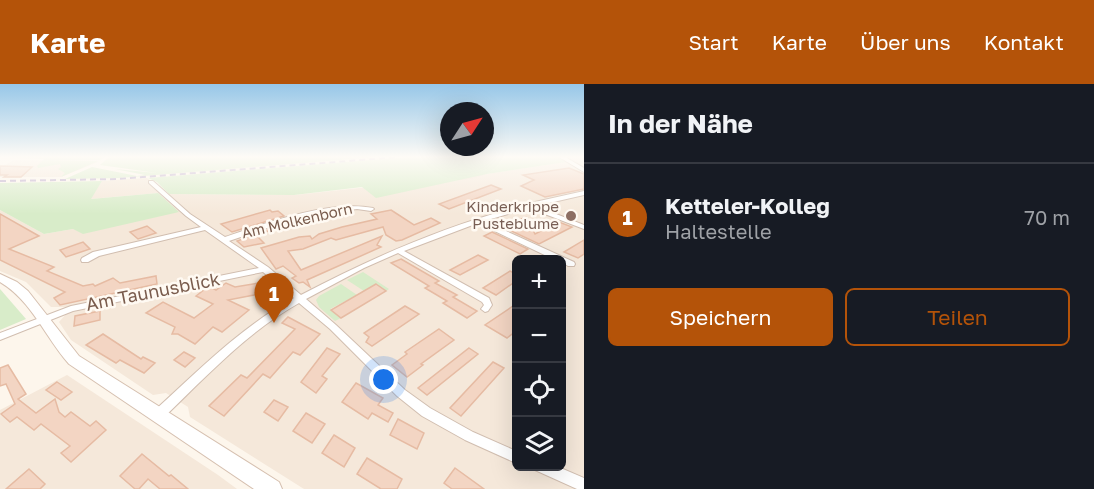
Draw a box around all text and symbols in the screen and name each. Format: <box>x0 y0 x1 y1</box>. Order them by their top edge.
text: Karte <box>30 26 105 59</box>
text: Start <box>688 29 739 55</box>
text: Karte <box>772 29 827 55</box>
text: Über uns <box>860 29 951 55</box>
text: Kontakt <box>984 29 1064 55</box>
north arrow <box>440 102 494 156</box>
text: In der Nähe <box>608 108 753 139</box>
text: Ketteler-Kolleg <box>665 192 830 219</box>
place label: Kinderkrippe Pusteblume <box>466 197 559 232</box>
street label: Am Molkenborn <box>240 199 354 242</box>
text: 1 <box>622 205 633 229</box>
text: 70 m <box>1024 205 1070 229</box>
marker: Kinderkrippe Pusteblume <box>564 209 578 223</box>
text: Haltestelle <box>665 219 772 243</box>
map controls <box>512 255 566 471</box>
button: + <box>512 255 566 309</box>
street label: Am Taunusblick <box>84 267 222 315</box>
pin: 1 <box>254 274 294 323</box>
button: Speichern <box>608 288 833 346</box>
button: Teilen <box>845 288 1070 346</box>
button: − <box>512 309 566 363</box>
button: locate <box>512 363 566 417</box>
your location <box>369 365 398 394</box>
button: layers <box>512 417 566 471</box>

